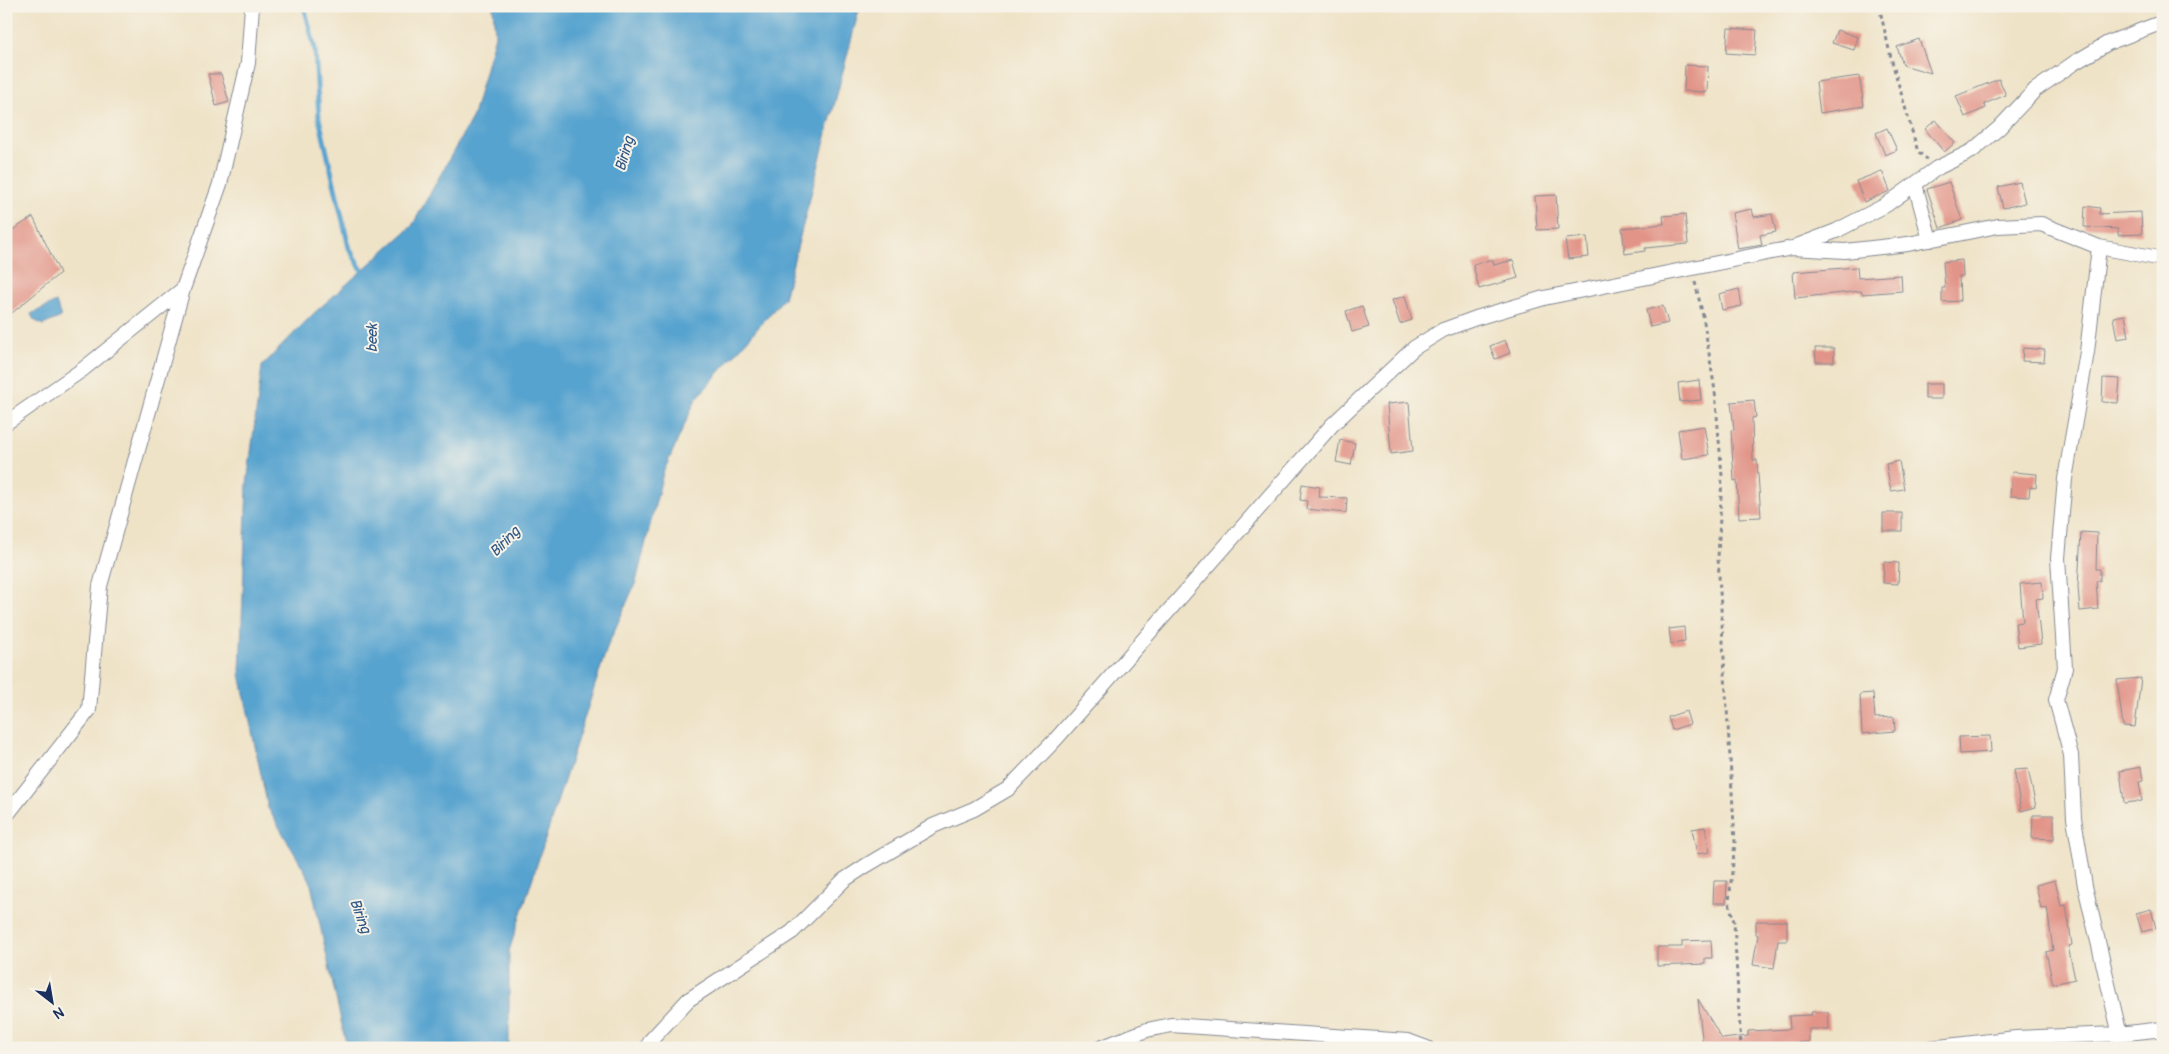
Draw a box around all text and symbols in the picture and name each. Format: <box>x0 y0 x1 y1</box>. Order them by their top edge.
water label: Biring <box>611 133 639 173</box>
water label: beek <box>363 322 382 352</box>
water label: Biring <box>486 522 525 561</box>
water label: Biring <box>345 896 375 937</box>
north arrow <box>28 976 78 1026</box>
text: N <box>50 1003 67 1022</box>

